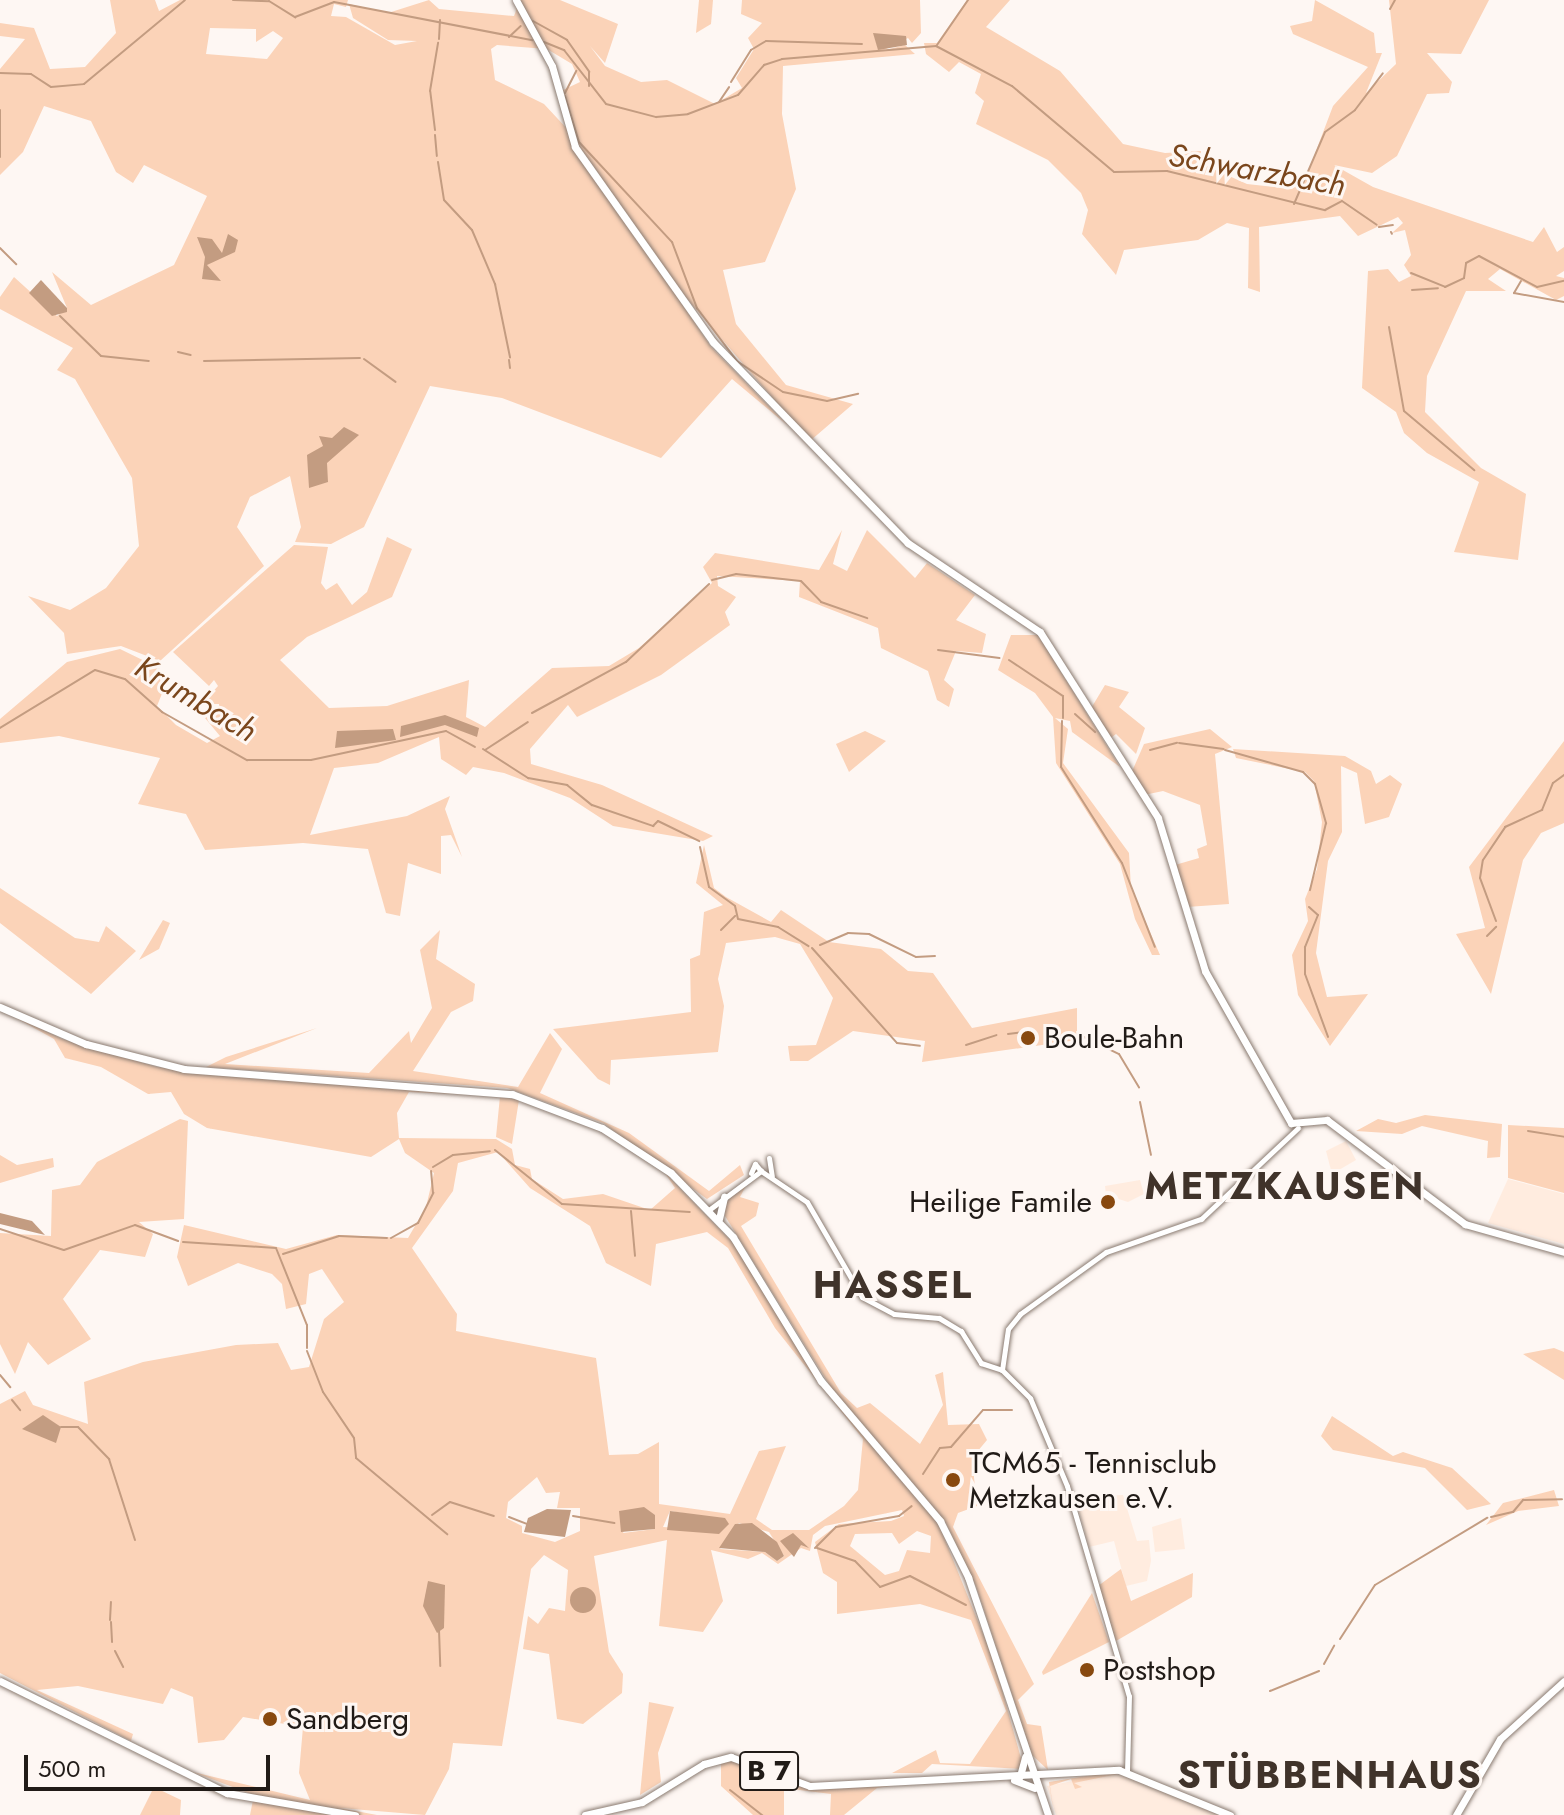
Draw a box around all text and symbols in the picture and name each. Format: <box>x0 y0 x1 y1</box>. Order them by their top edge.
water label: Schwarzbach <box>1165 136 1349 204</box>
water label: Krumbach <box>128 648 264 750</box>
place label: Boule-Bahn <box>1044 1020 1184 1056</box>
marker: Boule-Bahn <box>1019 1029 1037 1047</box>
district label: METZKAUSEN <box>1145 1163 1425 1209</box>
place label: Heilige Famile <box>909 1184 1092 1220</box>
marker: Heilige Famile <box>1099 1193 1117 1211</box>
district label: HASSEL <box>813 1262 973 1308</box>
place label: TCM65 - Tennisclub Metzkausen e.V. <box>969 1445 1217 1516</box>
marker: TCM65 - Tennisclub Metzkausen e.V. <box>944 1471 962 1489</box>
place label: Postshop <box>1103 1652 1216 1688</box>
marker: Postshop <box>1078 1661 1096 1679</box>
place label: Sandberg <box>286 1701 409 1737</box>
marker: Sandberg <box>261 1710 279 1728</box>
scale bar <box>28 1739 274 1789</box>
road number: B 7 <box>739 1747 799 1795</box>
text: 500 m <box>38 1751 106 1786</box>
district label: STÜBBENHAUS <box>1177 1752 1483 1798</box>

